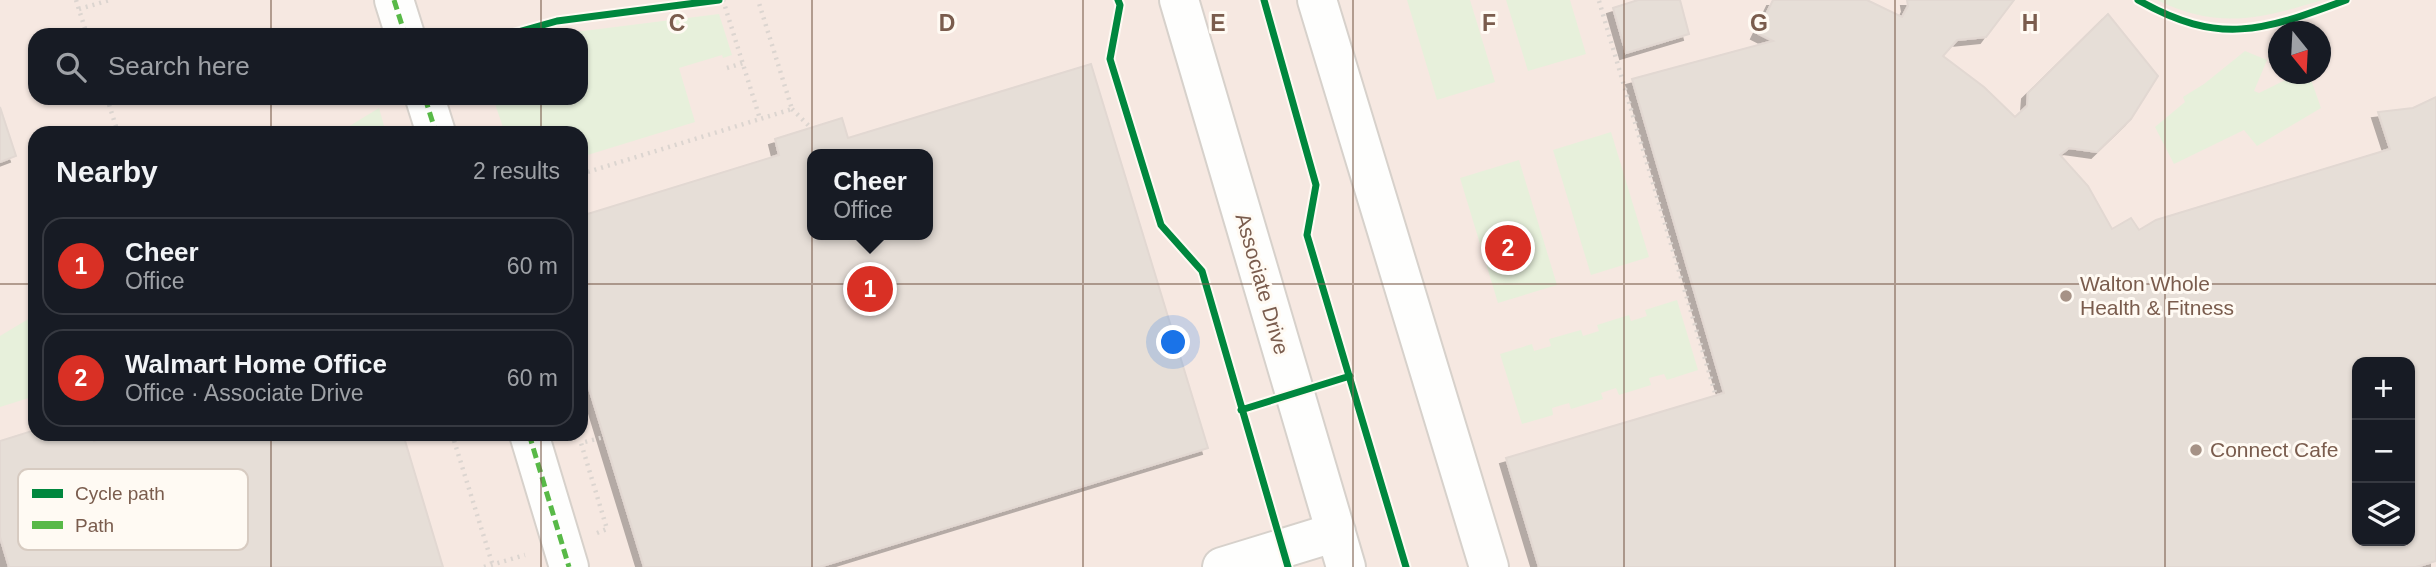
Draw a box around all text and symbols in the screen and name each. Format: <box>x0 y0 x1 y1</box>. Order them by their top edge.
text: C <box>669 10 685 36</box>
text: D <box>939 10 955 36</box>
text: E <box>1210 10 1226 36</box>
text: F <box>1482 10 1496 36</box>
text: G <box>1750 10 1768 36</box>
text: H <box>2022 10 2038 36</box>
north arrow <box>2268 21 2331 84</box>
search box <box>28 28 588 105</box>
icon: search <box>52 48 90 86</box>
text: Search here <box>108 51 250 81</box>
popup <box>807 149 933 240</box>
text: Nearby <box>56 155 158 188</box>
text: 2 results <box>473 158 560 184</box>
text: Cheer <box>833 166 907 196</box>
text: Office <box>833 197 893 223</box>
street label: Associate Drive <box>1231 211 1294 357</box>
pin: 2 <box>1485 222 1531 274</box>
text: Cheer <box>125 237 199 267</box>
text: 1 <box>75 253 87 279</box>
text: 60 m <box>507 253 558 279</box>
pin: 1 <box>847 263 893 315</box>
text: Office <box>125 268 185 294</box>
place label: Walton Whole Health & Fitness <box>2080 272 2234 319</box>
marker: Walton Whole Health & Fitness <box>2058 288 2074 304</box>
your location <box>1156 325 1190 359</box>
text: Walmart Home Office <box>125 349 387 379</box>
map controls <box>2352 357 2415 546</box>
button: + <box>2352 357 2415 420</box>
text: 2 <box>75 365 87 391</box>
text: 60 m <box>507 365 558 391</box>
text: Office · Associate Drive <box>125 380 364 406</box>
button: − <box>2352 420 2415 483</box>
place label: Connect Cafe <box>2210 438 2338 461</box>
marker: Connect Cafe <box>2188 442 2204 458</box>
legend <box>18 469 248 550</box>
text: Cycle path <box>75 483 165 504</box>
button: layers <box>2352 483 2415 546</box>
text: Path <box>75 515 114 536</box>

